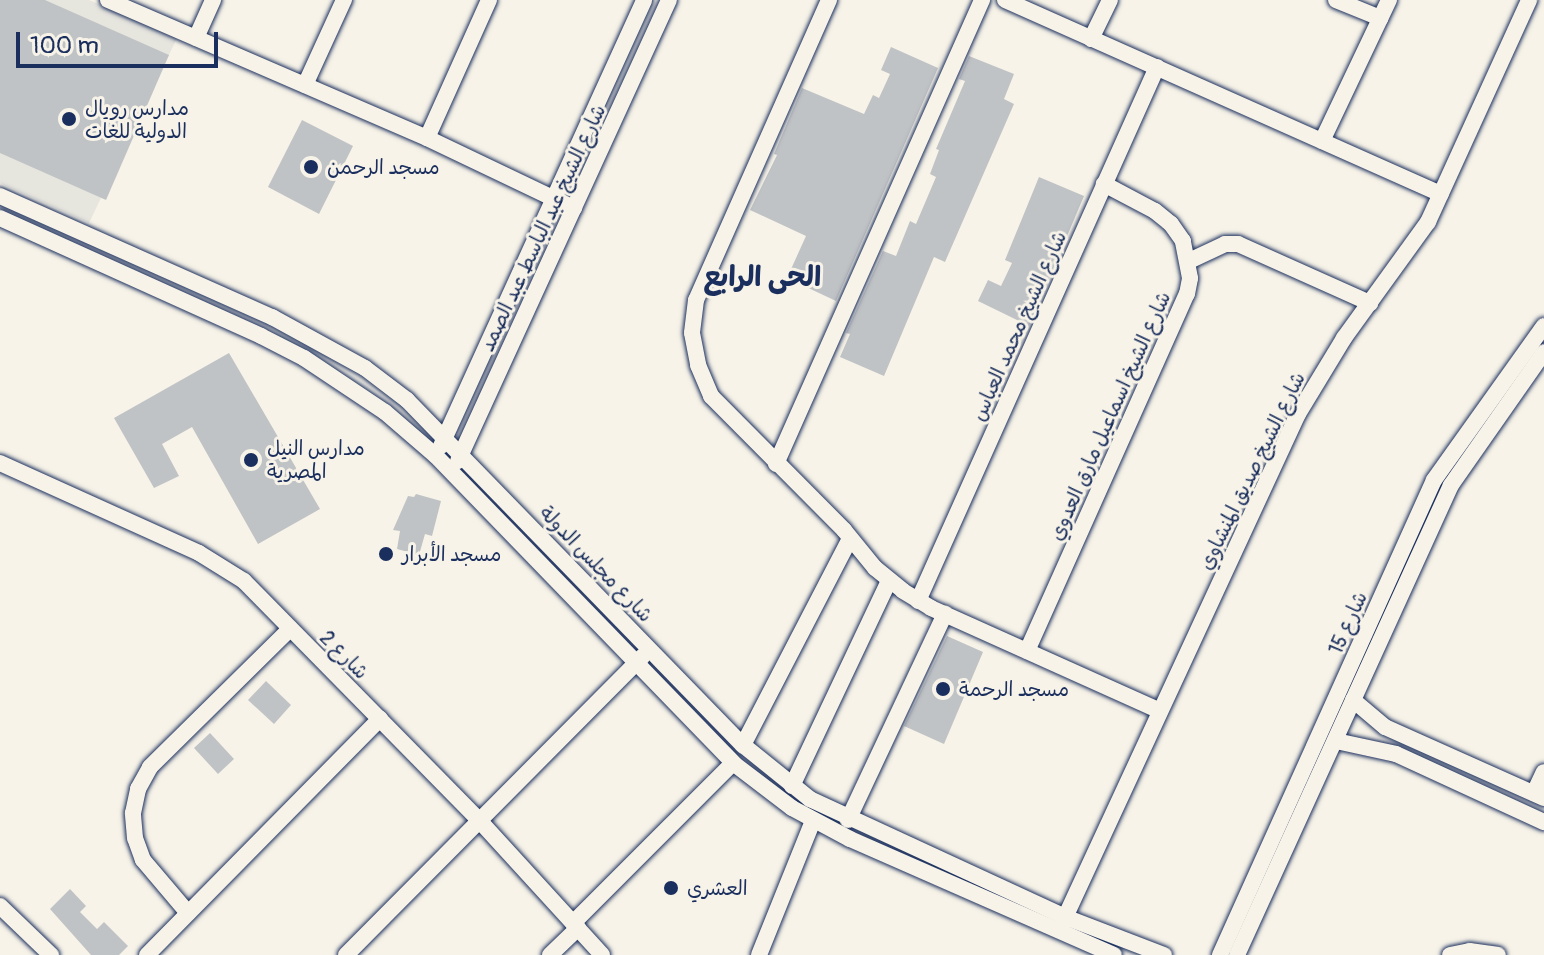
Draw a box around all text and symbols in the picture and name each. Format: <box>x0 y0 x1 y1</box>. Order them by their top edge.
scale bar <box>20 16 222 66</box>
text: 100 m <box>30 31 99 60</box>
place label: مدارس رويال الدولية للغات <box>85 96 189 143</box>
street label: شارع الشيخ عبد الباسط عبد الصمد <box>475 101 611 355</box>
marker: مدارس رويال الدولية للغات <box>60 110 78 128</box>
place label: مسجد الرحمن <box>327 155 440 179</box>
marker: مسجد الرحمن <box>302 158 320 176</box>
street label: شارع الشيخ محمد العباس <box>966 227 1072 425</box>
district label: الحى الرابع <box>703 261 821 295</box>
street label: شارع الشيخ اسماعيل مارق العدوي <box>1044 288 1176 544</box>
street label: شارع الشيخ صديق المنشاوي <box>1194 368 1310 574</box>
place label: مدارس النيل المصرية <box>267 436 365 483</box>
marker: مدارس النيل المصرية <box>242 451 260 469</box>
street label: شارع مجلس الدولة <box>535 501 657 627</box>
place label: مسجد الأبرار <box>402 542 501 566</box>
marker: مسجد الأبرار <box>377 545 395 563</box>
street label: شارع 15 <box>1324 588 1372 658</box>
street label: شارع 2 <box>315 626 373 684</box>
place label: مسجد الرحمة <box>959 677 1069 701</box>
marker: مسجد الرحمة <box>934 680 952 698</box>
place label: العشري <box>687 876 748 900</box>
marker: العشري <box>662 879 680 897</box>

